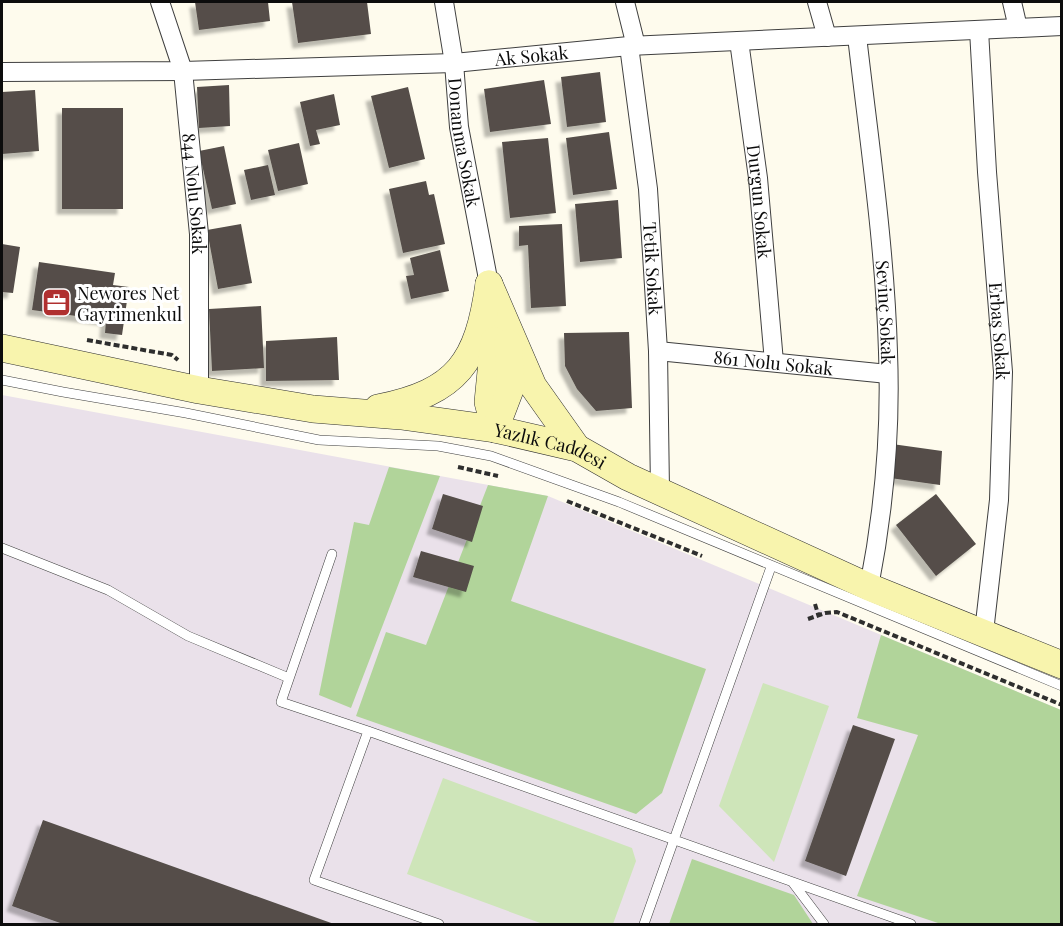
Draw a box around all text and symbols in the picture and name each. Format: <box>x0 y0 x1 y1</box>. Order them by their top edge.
street label: Ak Sokak <box>493 40 569 71</box>
street label: Donanma Sokak <box>443 77 486 209</box>
street label: 844 Nolu Sokak <box>177 132 211 255</box>
street label: Durgun Sokak <box>741 143 777 260</box>
street label: Tetik Sokak <box>638 221 668 316</box>
street label: Sevinç Sokak <box>871 259 900 365</box>
place label: Newores Net Gayrimenkul <box>77 281 182 326</box>
street label: Erbaş Sokak <box>984 281 1015 381</box>
office icon: Newores Net Gayrimenkul <box>40 287 72 319</box>
street label: 861 Nolu Sokak <box>712 345 834 380</box>
street label: Yazlık Caddesi <box>491 417 611 474</box>

